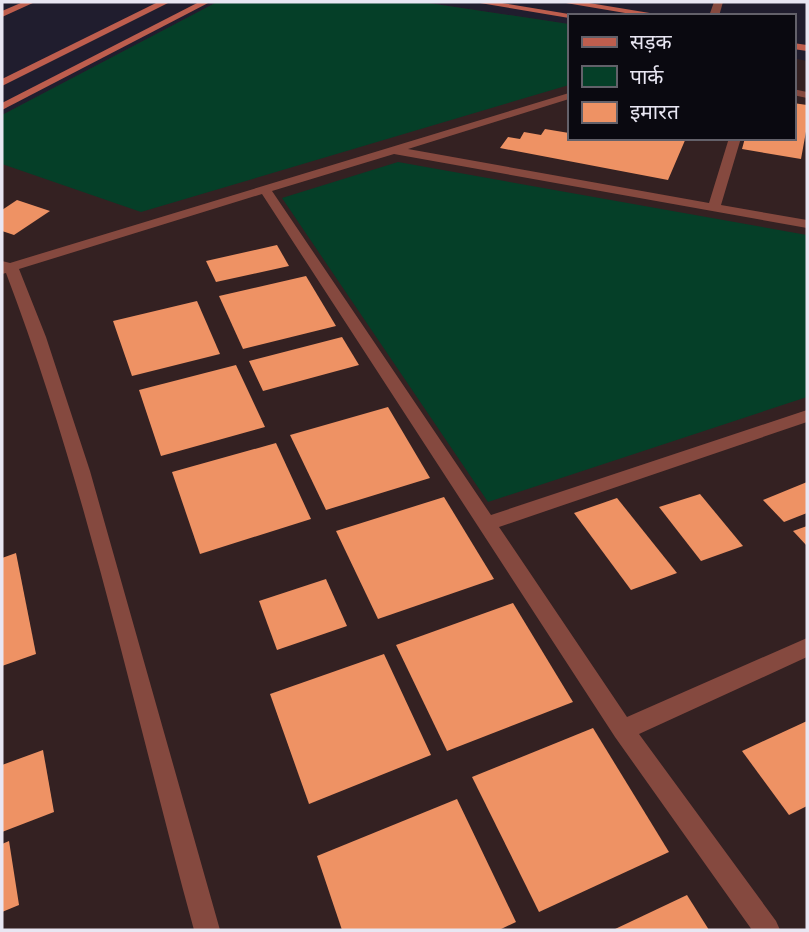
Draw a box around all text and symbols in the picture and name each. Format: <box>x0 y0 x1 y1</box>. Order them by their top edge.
legend <box>568 14 795 140</box>
text: सड़क <box>630 28 672 53</box>
text: पार्क <box>630 63 664 88</box>
text: इमारत <box>630 98 680 123</box>

